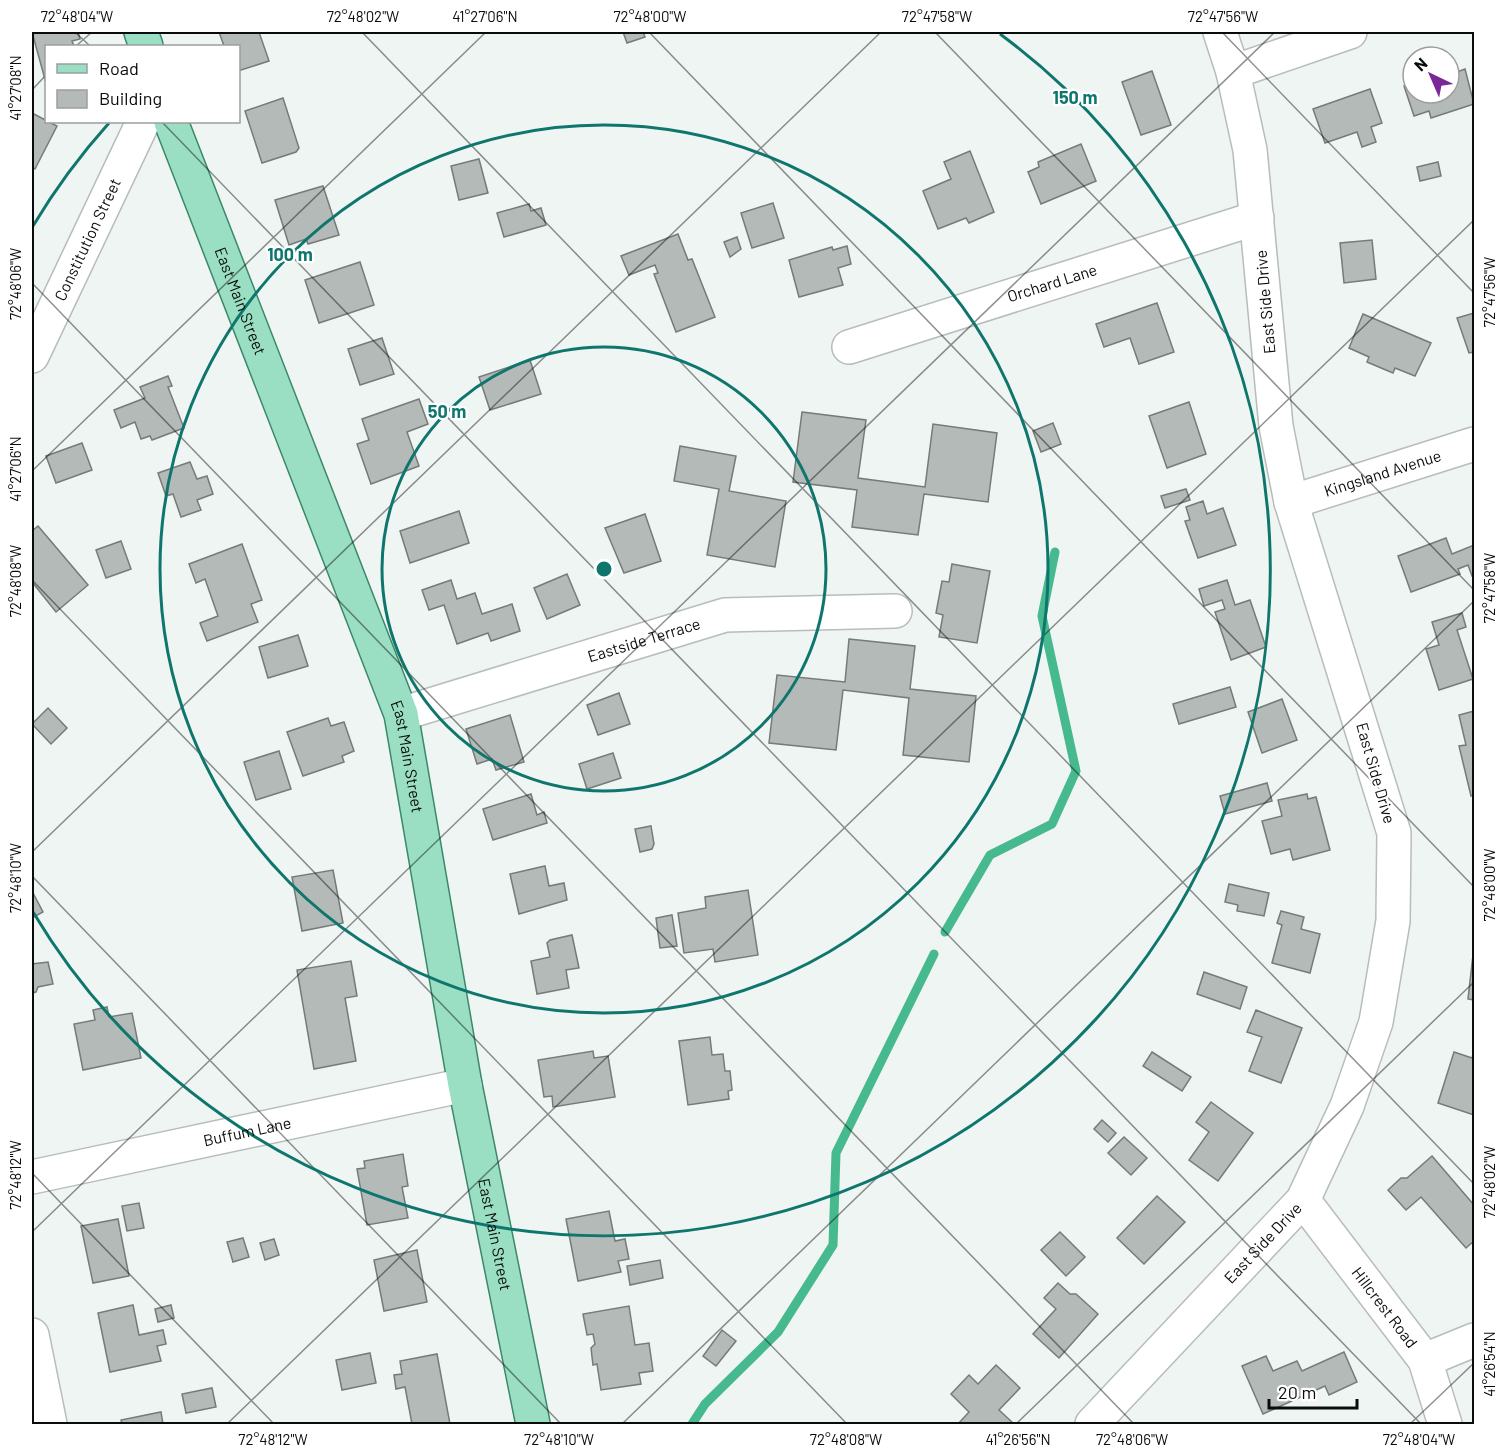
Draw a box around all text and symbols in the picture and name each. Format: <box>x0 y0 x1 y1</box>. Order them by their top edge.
text: 72°48'04"W <box>41 7 113 25</box>
text: 72°48'02"W <box>327 7 399 25</box>
text: 41°27'06"N <box>452 7 518 25</box>
text: 72°48'00"W <box>614 7 686 25</box>
text: 72°47'58"W <box>902 7 972 25</box>
text: 72°47'56"W <box>1188 7 1258 25</box>
legend <box>45 45 240 123</box>
north arrow <box>1401 45 1461 105</box>
text: N <box>1410 53 1431 74</box>
text: 41°27'08"N <box>6 55 24 121</box>
text: Road <box>99 57 139 79</box>
text: 150 m <box>1053 86 1097 108</box>
text: Building <box>99 87 162 109</box>
street label: Constitution Street <box>50 175 124 304</box>
text: 100 m <box>267 243 313 265</box>
street label: East Main Street <box>212 244 270 357</box>
text: 72°48'06"W <box>6 248 24 320</box>
street label: East Side Drive <box>1251 249 1279 355</box>
text: 72°47'56"W <box>1480 257 1498 327</box>
street label: Orchard Lane <box>1005 259 1099 305</box>
text: 50 m <box>428 400 466 422</box>
text: 41°27'06"N <box>6 436 24 502</box>
street label: Kingsland Avenue <box>1321 445 1443 500</box>
text: 72°48'08"W <box>6 545 24 617</box>
text: 72°47'58"W <box>1480 553 1498 623</box>
centre of rings <box>594 559 614 579</box>
street label: Eastside Terrace <box>585 613 702 665</box>
street label: East Main Street <box>388 697 428 814</box>
street label: East Side Drive <box>1353 720 1400 826</box>
text: 72°48'10"W <box>6 843 24 913</box>
text: 72°48'00"W <box>1480 849 1498 921</box>
street label: Buffum Lane <box>202 1112 293 1149</box>
text: 72°48'12"W <box>6 1140 24 1210</box>
text: 72°48'02"W <box>1480 1146 1498 1218</box>
street label: East Main Street <box>475 1177 516 1292</box>
street label: East Side Drive <box>1220 1198 1305 1287</box>
street label: Hillcrest Road <box>1348 1263 1422 1351</box>
text: 41°26'54"N <box>1480 1331 1498 1397</box>
scale bar <box>1269 1372 1358 1410</box>
text: 20 m <box>1278 1381 1316 1403</box>
text: 72°48'12"W <box>238 1430 308 1448</box>
text: 72°48'10"W <box>524 1430 594 1448</box>
text: 72°48'08"W <box>810 1430 882 1448</box>
text: 41°26'56"N <box>985 1430 1051 1448</box>
text: 72°48'06"W <box>1096 1430 1168 1448</box>
text: 72°48'04"W <box>1383 1430 1455 1448</box>

